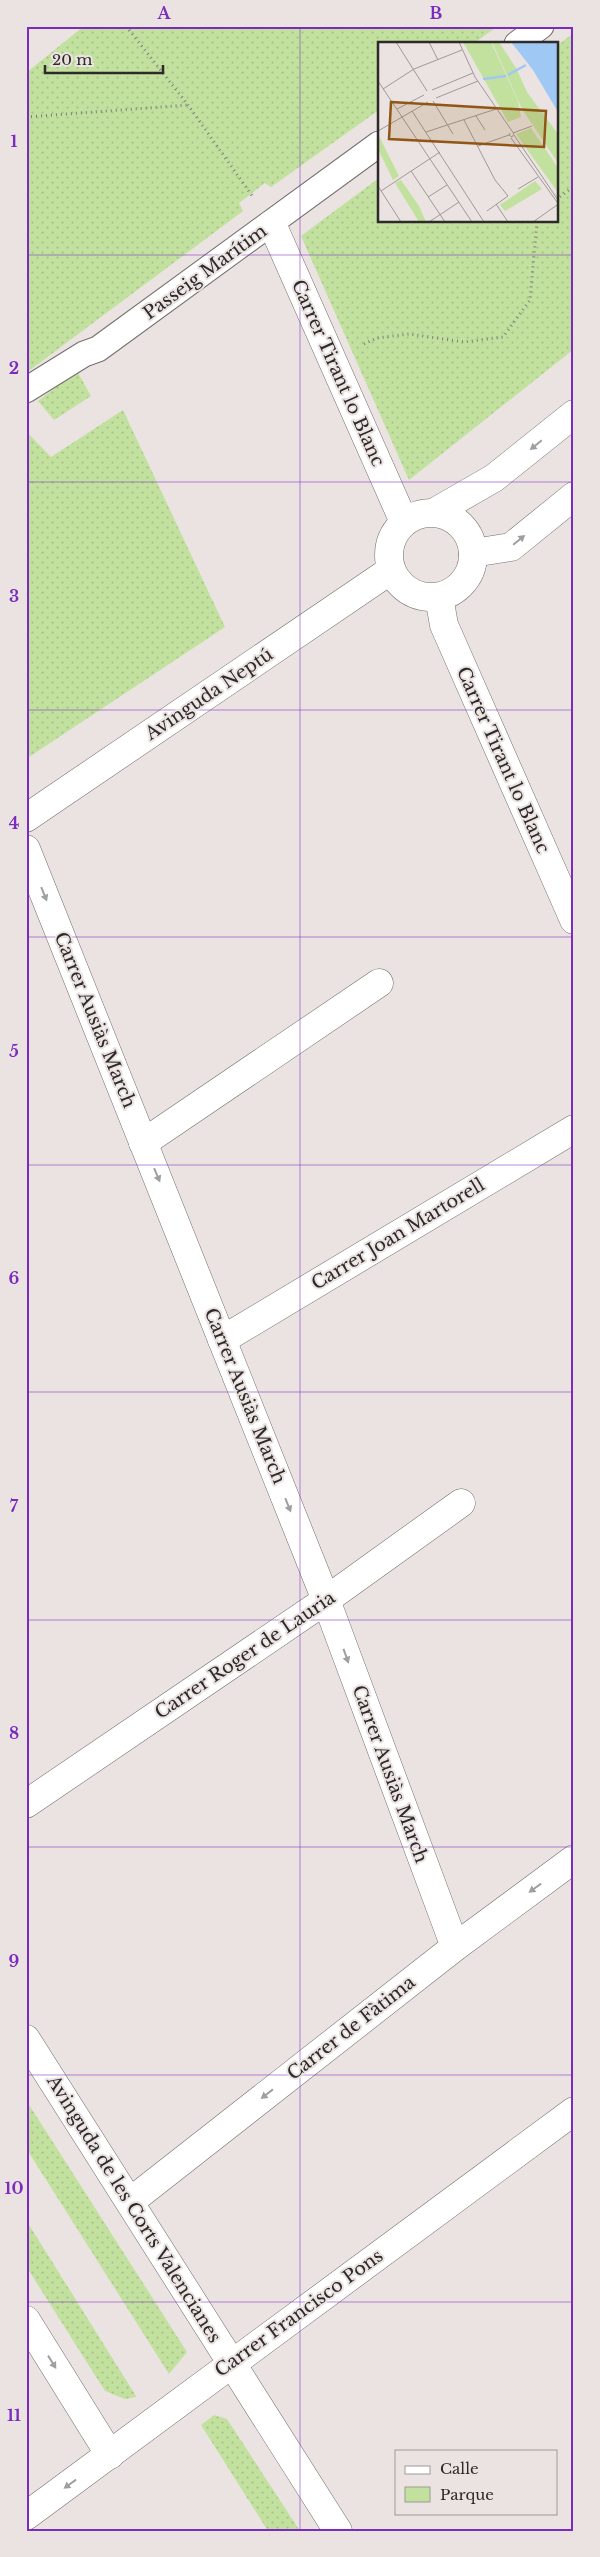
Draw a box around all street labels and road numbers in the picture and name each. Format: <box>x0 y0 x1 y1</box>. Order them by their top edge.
street label: Passeig Marítim <box>139 220 271 324</box>
street label: Carrer Tirant lo Blanc <box>287 276 389 470</box>
street label: Avinguda Neptú <box>140 643 277 745</box>
street label: Carrer Tirant lo Blanc <box>452 663 554 857</box>
street label: Carrer Ausiàs March <box>50 929 140 1111</box>
street label: Carrer Joan Martorell <box>307 1173 489 1294</box>
street label: Carrer Ausiàs March <box>200 1305 290 1487</box>
street label: Carrer Roger de Lauria <box>151 1586 339 1724</box>
street label: Carrer Ausiàs March <box>348 1682 432 1866</box>
street label: Carrer de Fàtima <box>283 1971 419 2085</box>
street label: Avinguda de les Corts Valencianes <box>42 2070 226 2347</box>
street label: Carrer Francisco Pons <box>211 2245 387 2381</box>

